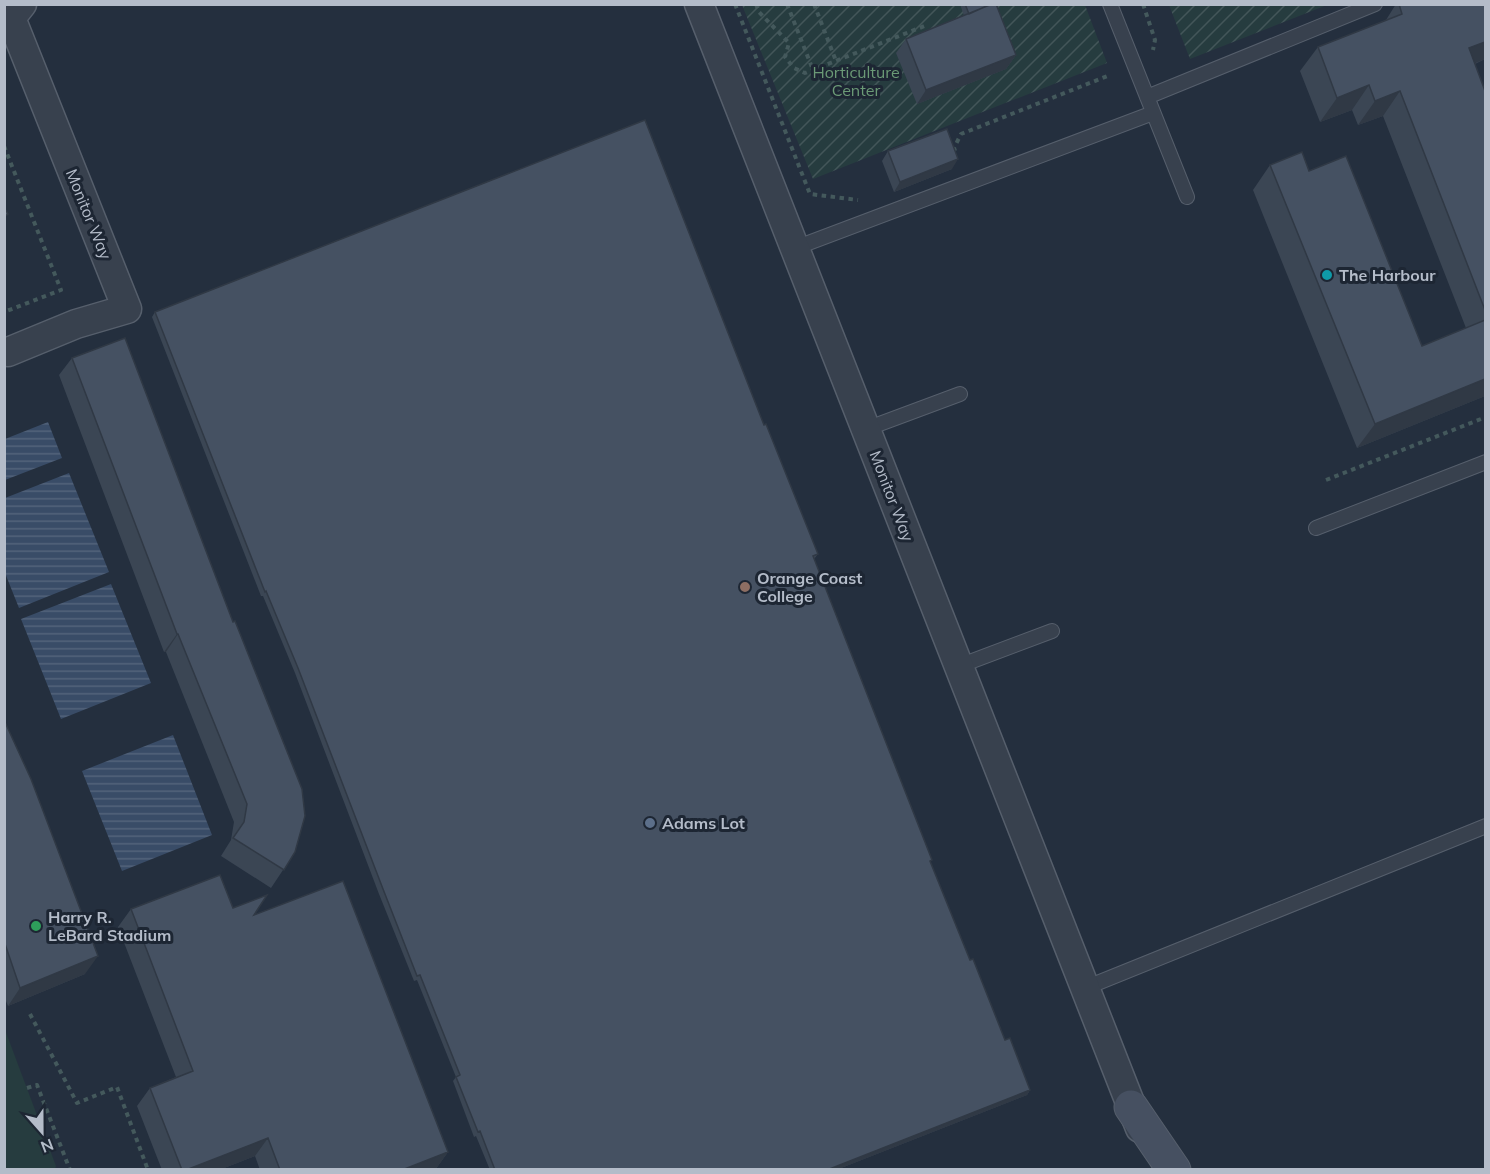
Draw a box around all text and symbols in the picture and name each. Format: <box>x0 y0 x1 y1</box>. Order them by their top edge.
park label: Horticulture Center <box>812 62 900 100</box>
street label: Monitor Way <box>62 166 116 263</box>
place label: The Harbour <box>1339 265 1436 285</box>
marker: The Harbour <box>1320 268 1334 282</box>
street label: Monitor Way <box>866 448 919 545</box>
place label: Orange Coast College <box>757 568 862 606</box>
marker: Orange Coast College <box>738 580 752 594</box>
place label: Adams Lot <box>662 813 745 833</box>
marker: Adams Lot <box>643 816 657 830</box>
place label: Harry R. LeBard Stadium <box>48 907 171 945</box>
marker: Harry R. LeBard Stadium <box>29 919 43 933</box>
north arrow <box>12 1102 72 1162</box>
text: N <box>38 1135 57 1158</box>

